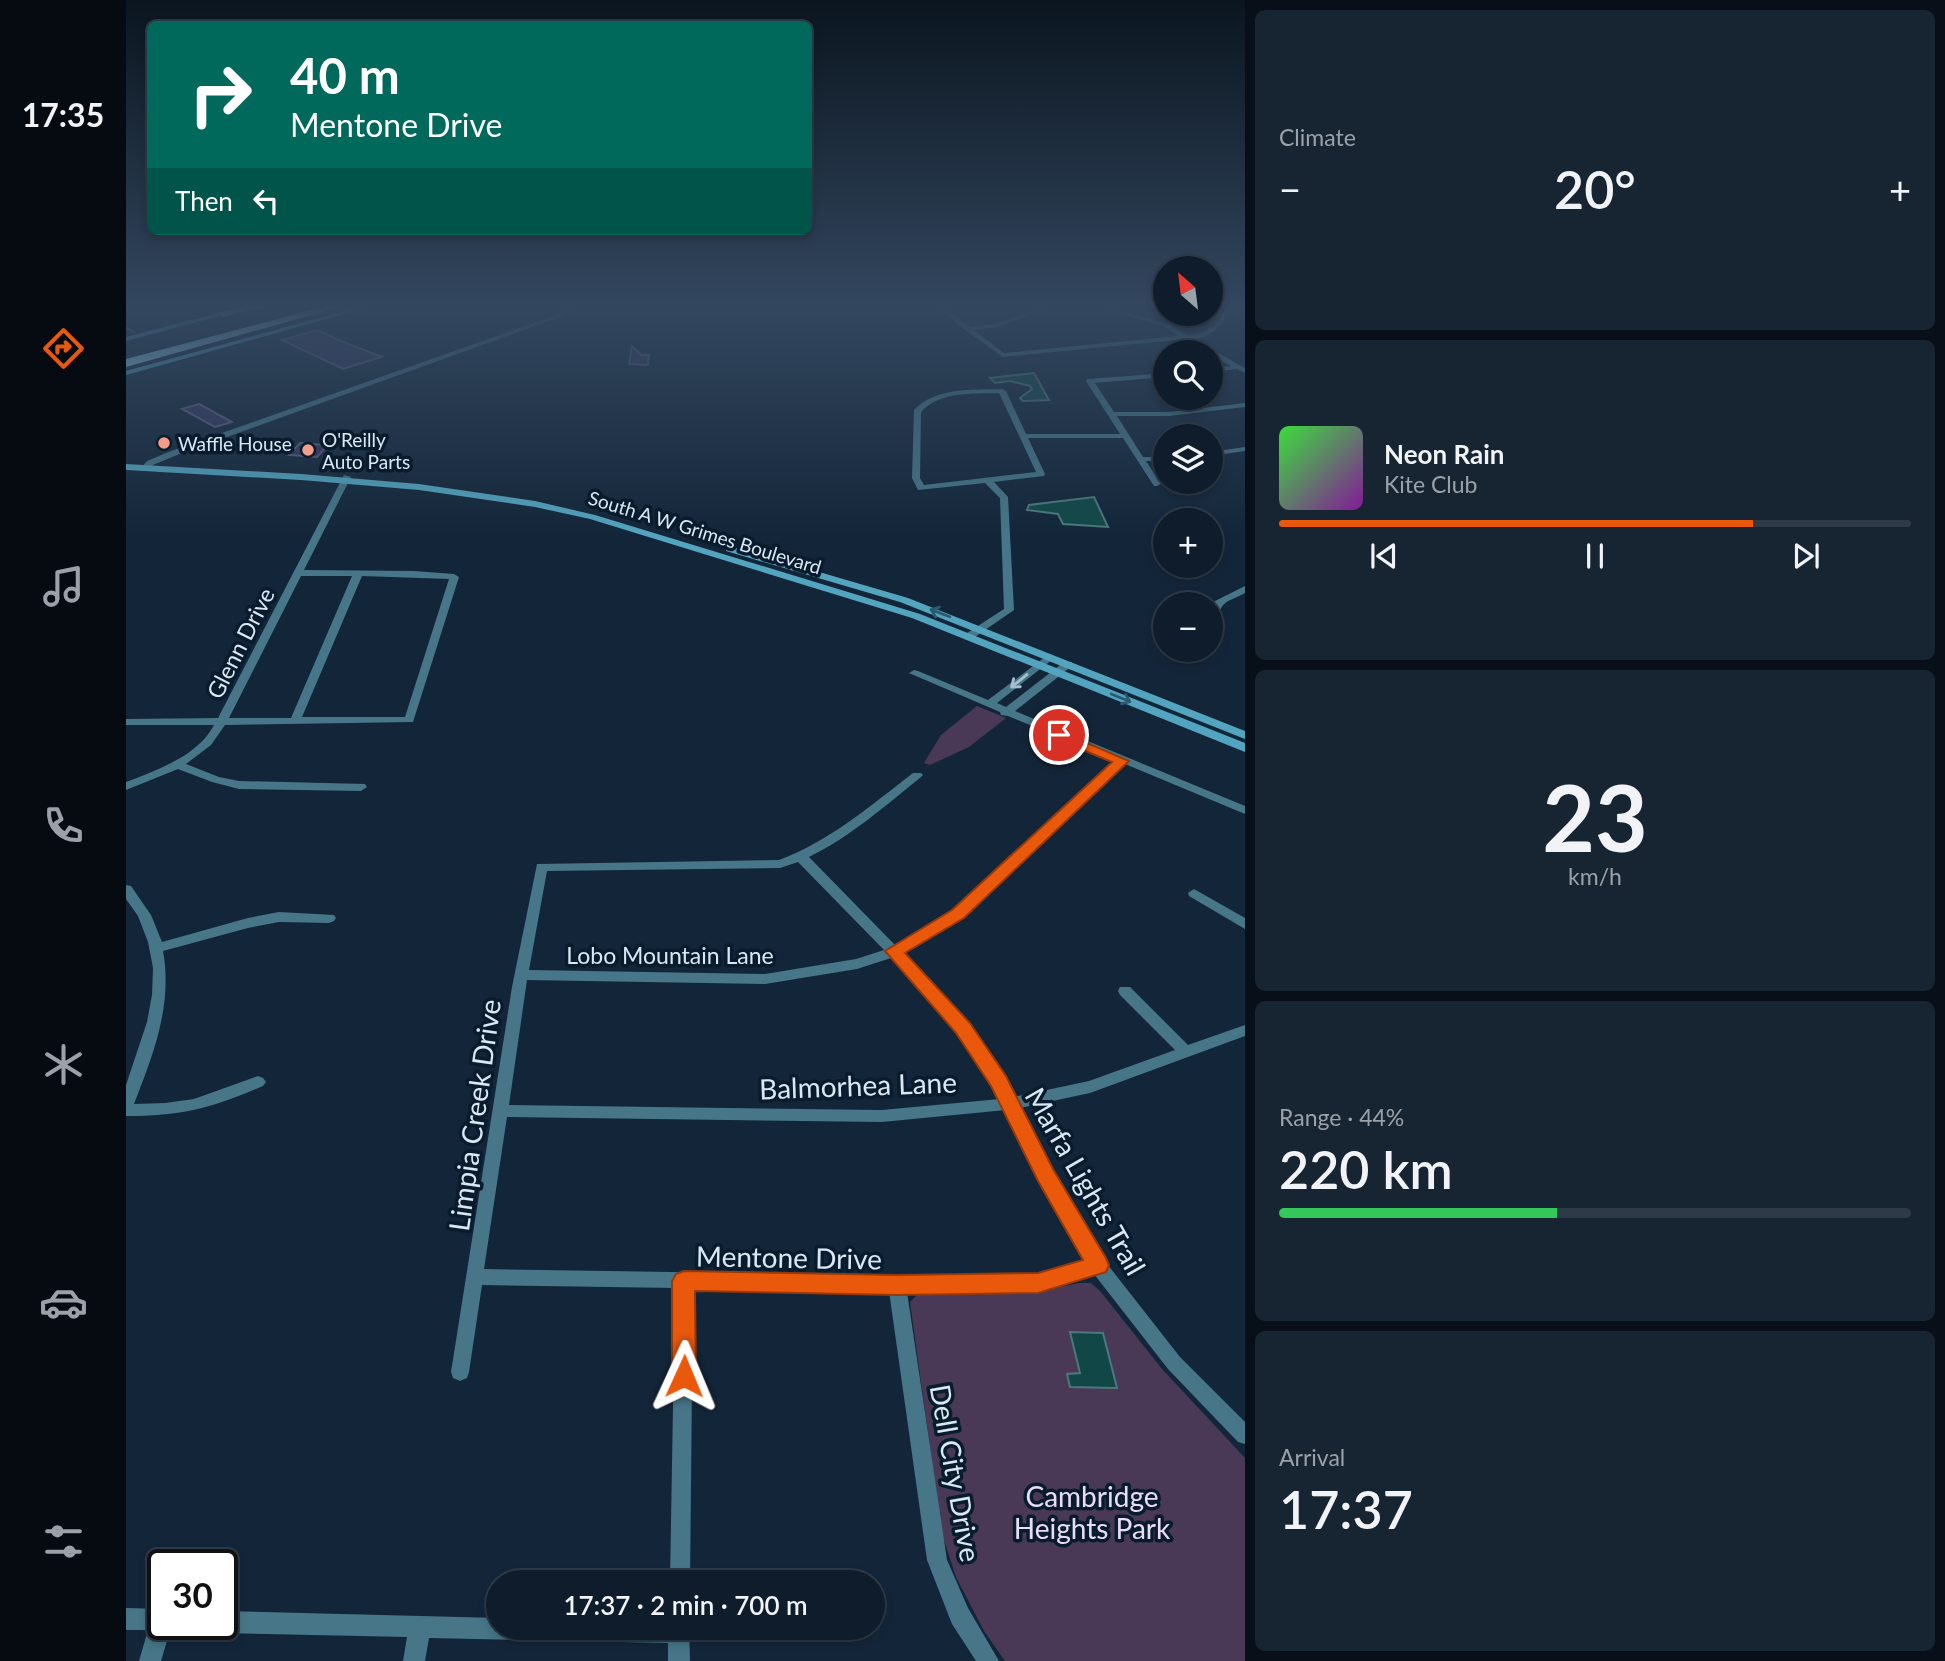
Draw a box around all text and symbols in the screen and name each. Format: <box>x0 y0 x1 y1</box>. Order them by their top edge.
text: 40 m <box>290 46 400 104</box>
icon: right <box>175 49 266 140</box>
text: 17:35 <box>22 95 104 134</box>
text: Mentone Drive <box>290 105 503 144</box>
text: Climate <box>1279 123 1356 151</box>
text: 20° <box>1554 158 1636 220</box>
text: − <box>1279 166 1301 212</box>
text: + <box>1889 166 1911 212</box>
icon: left <box>247 182 285 220</box>
text: Then <box>175 185 233 217</box>
north arrow <box>1153 256 1223 326</box>
map controls <box>1153 256 1223 662</box>
icon: directions <box>39 324 88 373</box>
button: search <box>1153 340 1223 410</box>
button: layers <box>1153 424 1223 494</box>
place label: O'Reilly Auto Parts <box>322 428 410 473</box>
place label: Waffle House <box>178 432 292 455</box>
marker: Waffle House <box>156 435 172 451</box>
text: Neon Rain <box>1384 438 1504 470</box>
marker: O'Reilly Auto Parts <box>300 442 316 458</box>
text: Kite Club <box>1384 470 1477 498</box>
street label: South A W Grimes Boulevard <box>586 486 824 578</box>
button: + <box>1153 508 1223 578</box>
icon: previous <box>1365 537 1403 575</box>
icon: pause <box>1576 537 1614 575</box>
icon: next <box>1787 537 1825 575</box>
icon: music <box>39 562 88 611</box>
street label: Glenn Drive <box>200 583 280 703</box>
button: − <box>1153 592 1223 662</box>
one-way arrow <box>930 606 952 619</box>
one-way arrow <box>1010 673 1028 689</box>
one-way arrow <box>1109 693 1131 706</box>
pin <box>1029 705 1089 765</box>
icon: arrive <box>1040 716 1078 754</box>
text: 23 <box>1542 762 1648 871</box>
icon: phone <box>39 801 88 850</box>
text: km/h <box>1568 862 1622 890</box>
street label: Lobo Mountain Lane <box>566 941 774 969</box>
street label: Limpia Creek Drive <box>441 997 507 1233</box>
icon: climate <box>39 1040 88 1089</box>
street label: Balmorhea Lane <box>759 1065 957 1105</box>
street label: Marfa Lights Trail <box>1019 1081 1153 1281</box>
text: Range · 44% <box>1279 1103 1404 1131</box>
text: 220 km <box>1279 1138 1453 1200</box>
street label: Mentone Drive <box>696 1238 882 1276</box>
icon: car <box>39 1278 88 1327</box>
position arrow <box>647 1339 721 1413</box>
street label: Dell City Drive <box>924 1382 988 1564</box>
text: Arrival <box>1279 1443 1345 1471</box>
text: 17:37 <box>1279 1478 1413 1540</box>
park label: Cambridge Heights Park <box>1014 1479 1171 1545</box>
icon: filters <box>39 1517 88 1566</box>
speed limit sign: 30 <box>147 1549 238 1640</box>
text: 17:37 · 2 min · 700 m <box>563 1589 808 1621</box>

